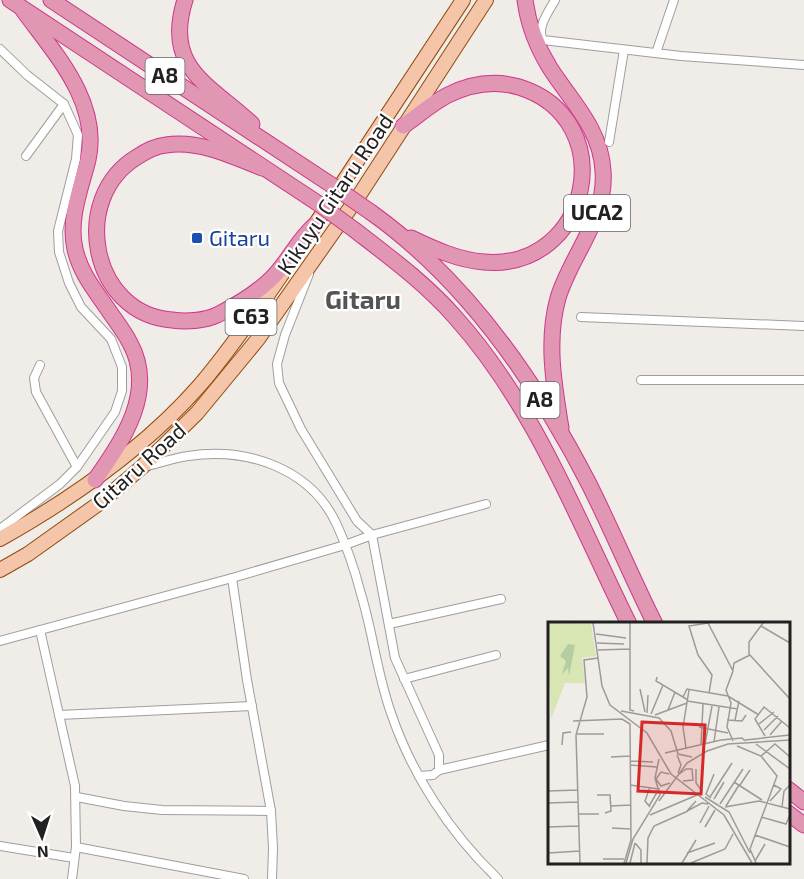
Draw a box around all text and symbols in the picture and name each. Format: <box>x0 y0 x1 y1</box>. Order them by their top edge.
road number: A8 <box>146 58 184 94</box>
street label: Kikuyu Gitaru Road <box>271 108 397 279</box>
road number: UCA2 <box>564 195 630 231</box>
place label: Gitaru <box>209 224 270 250</box>
marker: Gitaru <box>190 231 204 245</box>
district label: Gitaru <box>325 283 401 314</box>
road number: C63 <box>226 299 276 335</box>
road number: A8 <box>520 382 560 418</box>
street label: Gitaru Road <box>86 417 190 514</box>
inset map <box>548 622 789 864</box>
north arrow <box>12 807 72 867</box>
text: N <box>37 843 49 862</box>

